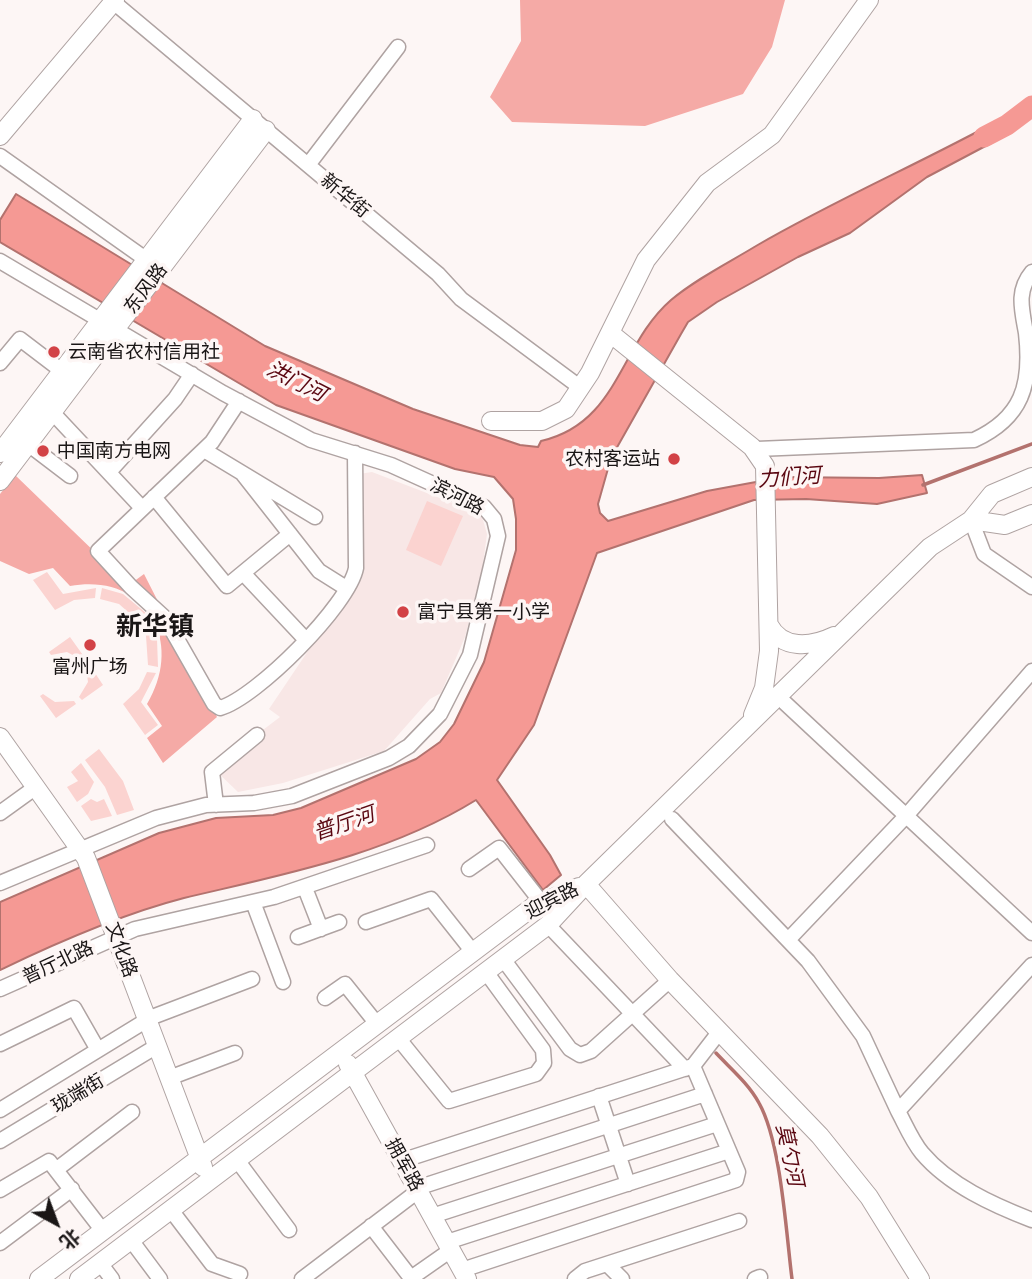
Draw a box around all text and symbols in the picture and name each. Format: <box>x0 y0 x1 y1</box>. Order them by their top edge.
street label: 新华街 <box>316 169 374 223</box>
street label: 东风路 <box>120 259 172 319</box>
place label: 云南省农村信用社 <box>68 341 220 363</box>
marker: 云南省农村信用社 <box>46 344 62 360</box>
water label: 洪门河 <box>262 356 330 408</box>
place label: 中国南方电网 <box>57 440 171 462</box>
marker: 中国南方电网 <box>35 443 51 459</box>
place label: 农村客运站 <box>565 448 660 470</box>
marker: 农村客运站 <box>666 451 682 467</box>
water label: 力们河 <box>757 463 821 493</box>
street label: 滨河路 <box>426 474 488 520</box>
place label: 富宁县第一小学 <box>417 601 550 623</box>
marker: 富宁县第一小学 <box>395 604 411 620</box>
district label: 新华镇 <box>116 611 194 643</box>
marker: 富州广场 <box>82 637 98 653</box>
place label: 富州广场 <box>52 656 128 678</box>
water label: 普厅河 <box>310 802 378 846</box>
street label: 迎宾路 <box>521 878 583 924</box>
street label: 文化路 <box>101 919 141 981</box>
street label: 普厅北路 <box>19 937 97 989</box>
street label: 珑端街 <box>48 1070 108 1118</box>
water label: 莫勺河 <box>770 1122 808 1188</box>
street label: 拥军路 <box>380 1135 428 1195</box>
north arrow <box>21 1188 91 1258</box>
text: 北 <box>55 1224 85 1254</box>

